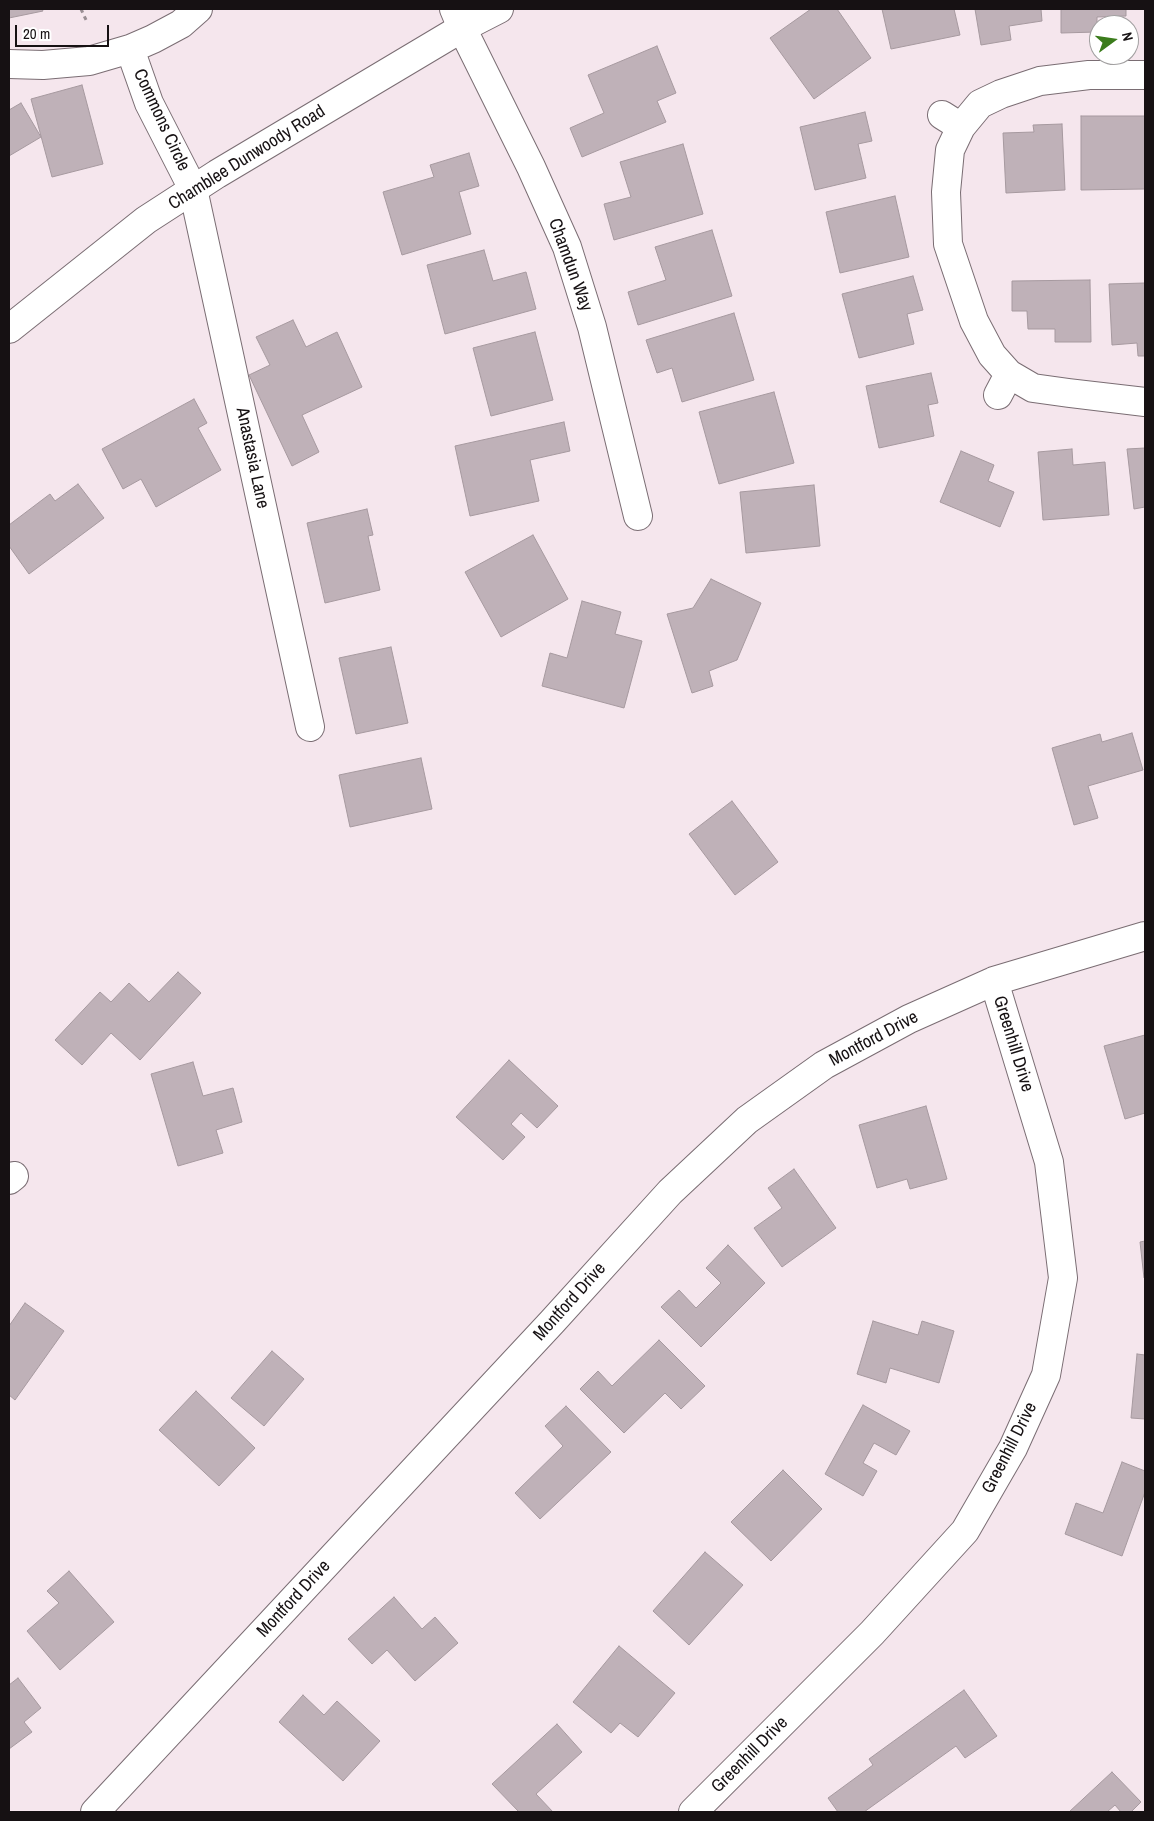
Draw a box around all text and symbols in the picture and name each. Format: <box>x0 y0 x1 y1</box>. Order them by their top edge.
scale bar <box>18 15 111 47</box>
north arrow <box>1089 15 1139 65</box>
text: 20 m <box>23 23 50 44</box>
text: N <box>1118 30 1137 43</box>
street label: Commons Circle <box>128 66 194 174</box>
street label: Chamblee Dunwoody Road <box>165 101 329 215</box>
street label: Chamdun Way <box>543 216 597 314</box>
street label: Anastasia Lane <box>231 406 273 510</box>
street label: Greenhill Drive <box>988 993 1038 1095</box>
street label: Montford Drive <box>826 1007 922 1071</box>
street label: Montford Drive <box>529 1259 611 1345</box>
street label: Greenhill Drive <box>978 1399 1042 1497</box>
street label: Montford Drive <box>253 1556 335 1642</box>
street label: Greenhill Drive <box>707 1712 793 1798</box>

